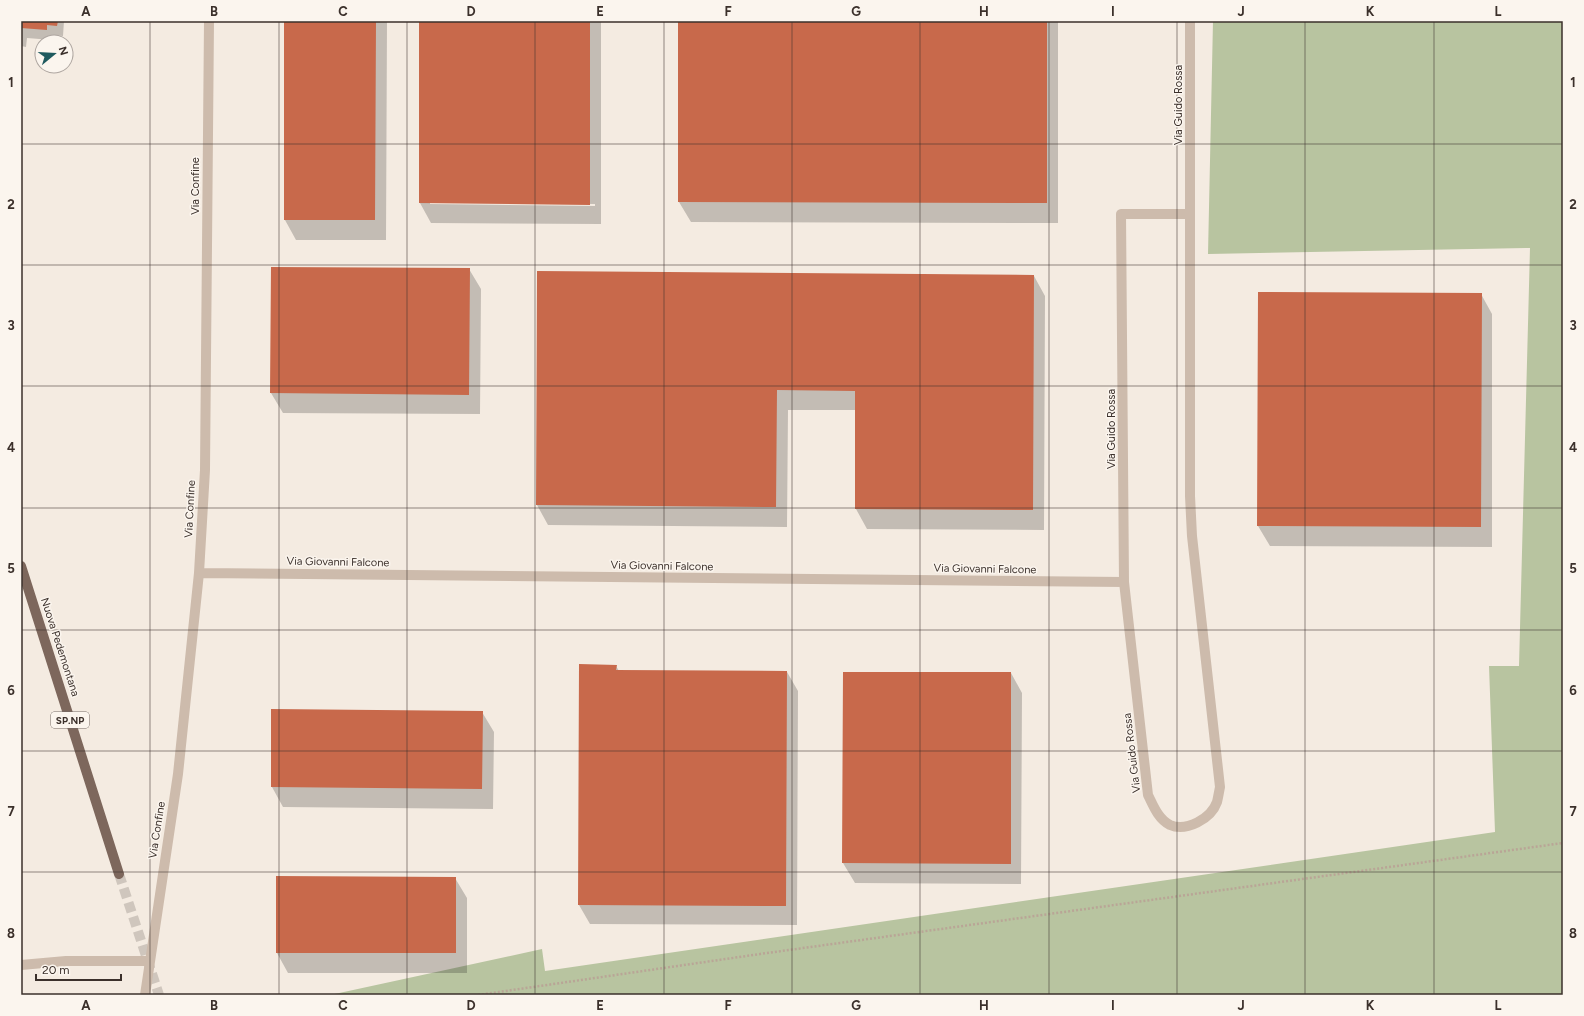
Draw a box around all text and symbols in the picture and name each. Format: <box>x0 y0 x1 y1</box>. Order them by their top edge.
text: A <box>81 4 91 19</box>
text: B <box>210 4 218 19</box>
text: C <box>338 4 348 19</box>
text: D <box>466 4 476 19</box>
text: E <box>596 4 604 19</box>
text: F <box>724 4 732 19</box>
text: G <box>851 4 861 19</box>
text: H <box>979 4 989 19</box>
text: I <box>1111 4 1115 19</box>
text: J <box>1237 4 1245 19</box>
text: K <box>1366 4 1375 19</box>
text: L <box>1495 4 1502 19</box>
north arrow <box>34 34 74 74</box>
text: N <box>56 45 71 57</box>
street label: Via Guido Rossa <box>1172 65 1185 145</box>
text: 1 <box>8 75 14 90</box>
text: 1 <box>1570 75 1576 90</box>
street label: Via Confine <box>189 157 202 215</box>
text: 2 <box>7 197 15 212</box>
text: 2 <box>1569 197 1577 212</box>
text: 3 <box>7 318 15 333</box>
text: 3 <box>1569 318 1577 333</box>
street label: Via Guido Rossa <box>1105 389 1118 469</box>
text: 4 <box>7 440 15 455</box>
text: 4 <box>1569 440 1577 455</box>
street label: Via Confine <box>182 480 198 538</box>
street label: Via Giovanni Falcone <box>286 555 390 569</box>
street label: Via Giovanni Falcone <box>610 559 714 573</box>
text: 5 <box>7 561 15 576</box>
text: 5 <box>1569 561 1577 576</box>
street label: Via Giovanni Falcone <box>933 562 1037 576</box>
street label: Nuova Pedemontana <box>38 596 82 698</box>
text: 6 <box>7 683 15 698</box>
text: 6 <box>1569 683 1577 698</box>
road number: SP.NP <box>51 712 89 728</box>
street label: Via Guido Rossa <box>1121 712 1143 794</box>
street label: Via Confine <box>146 800 168 860</box>
text: 7 <box>7 804 15 819</box>
text: 7 <box>1569 804 1577 819</box>
text: 8 <box>7 926 15 941</box>
text: 8 <box>1569 926 1577 941</box>
scale bar <box>36 956 121 982</box>
text: 20 m <box>42 963 70 977</box>
text: A <box>81 998 91 1013</box>
text: B <box>210 998 218 1013</box>
text: C <box>338 998 348 1013</box>
text: D <box>466 998 476 1013</box>
text: E <box>596 998 604 1013</box>
text: F <box>724 998 732 1013</box>
text: G <box>851 998 861 1013</box>
text: H <box>979 998 989 1013</box>
text: I <box>1111 998 1115 1013</box>
text: J <box>1237 998 1245 1013</box>
text: K <box>1366 998 1375 1013</box>
text: L <box>1495 998 1502 1013</box>

